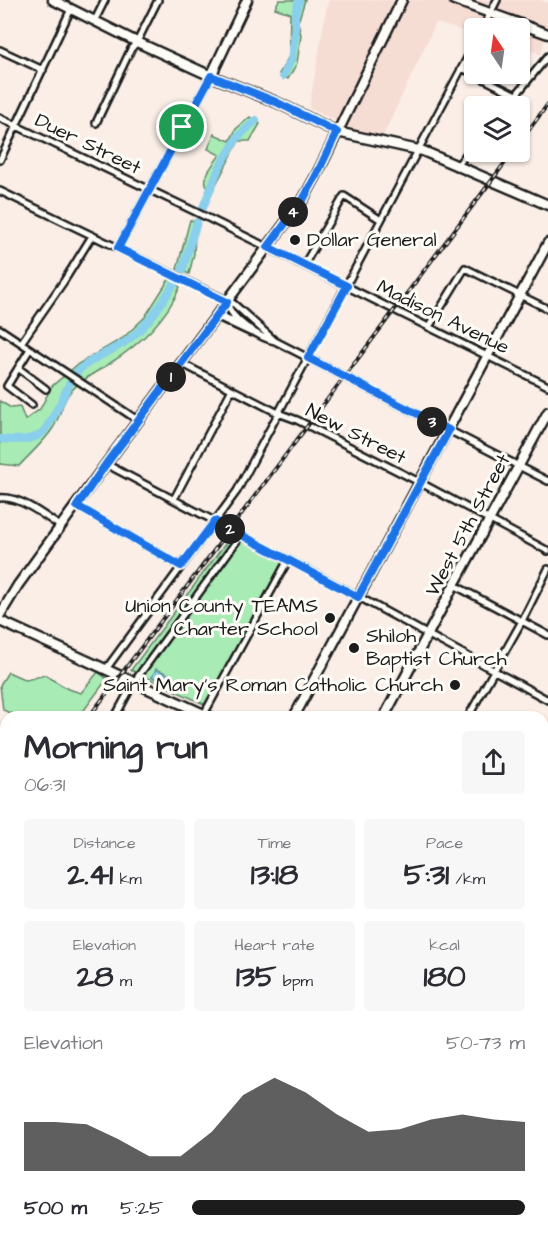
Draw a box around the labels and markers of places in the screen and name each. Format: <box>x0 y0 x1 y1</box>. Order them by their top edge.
pin <box>156 101 207 152</box>
pin: 4 <box>278 197 308 227</box>
place label: Dollar General <box>307 226 437 254</box>
marker: Dollar General <box>288 233 302 247</box>
pin: 1 <box>156 362 186 392</box>
pin: 3 <box>417 407 447 437</box>
pin: 2 <box>215 514 245 544</box>
place label: Union County TEAMS Charter School <box>125 592 318 643</box>
marker: Union County TEAMS Charter School <box>323 611 337 625</box>
place label: Shiloh Baptist Church <box>366 622 507 673</box>
marker: Shiloh Baptist Church <box>347 641 361 655</box>
place label: Saint Mary's Roman Catholic Church <box>103 671 443 700</box>
marker: Saint Mary's Roman Catholic Church <box>448 678 462 692</box>

